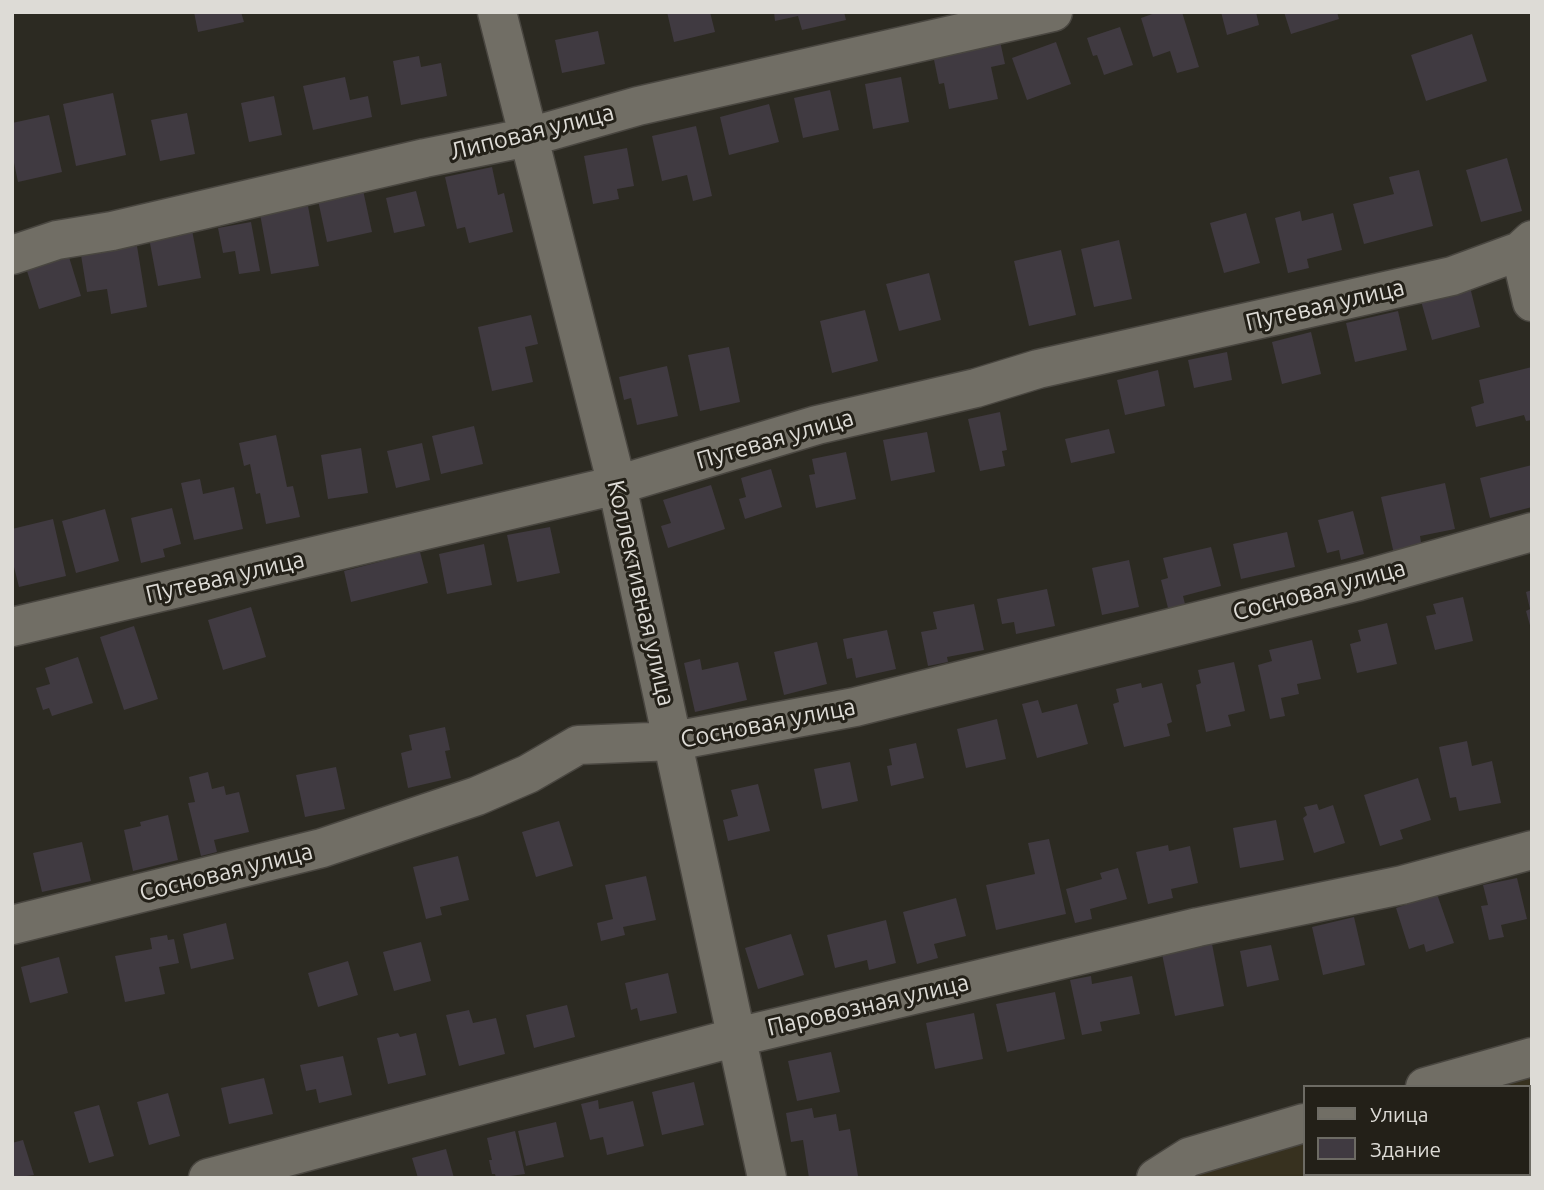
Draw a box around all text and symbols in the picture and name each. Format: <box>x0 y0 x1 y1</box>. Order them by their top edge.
street label: Липовая улица <box>447 98 617 166</box>
street label: Путевая улица <box>1243 273 1407 337</box>
street label: Путевая улица <box>693 403 857 475</box>
street label: Коллективная улица <box>601 477 681 709</box>
street label: Путевая улица <box>143 545 307 609</box>
street label: Сосновая улица <box>1229 553 1409 627</box>
street label: Сосновая улица <box>678 692 858 754</box>
street label: Сосновая улица <box>136 837 316 907</box>
street label: Паровозная улица <box>764 968 972 1042</box>
legend <box>1302 1085 1530 1176</box>
text: Улица <box>1370 1102 1428 1126</box>
text: Здание <box>1370 1137 1441 1161</box>

